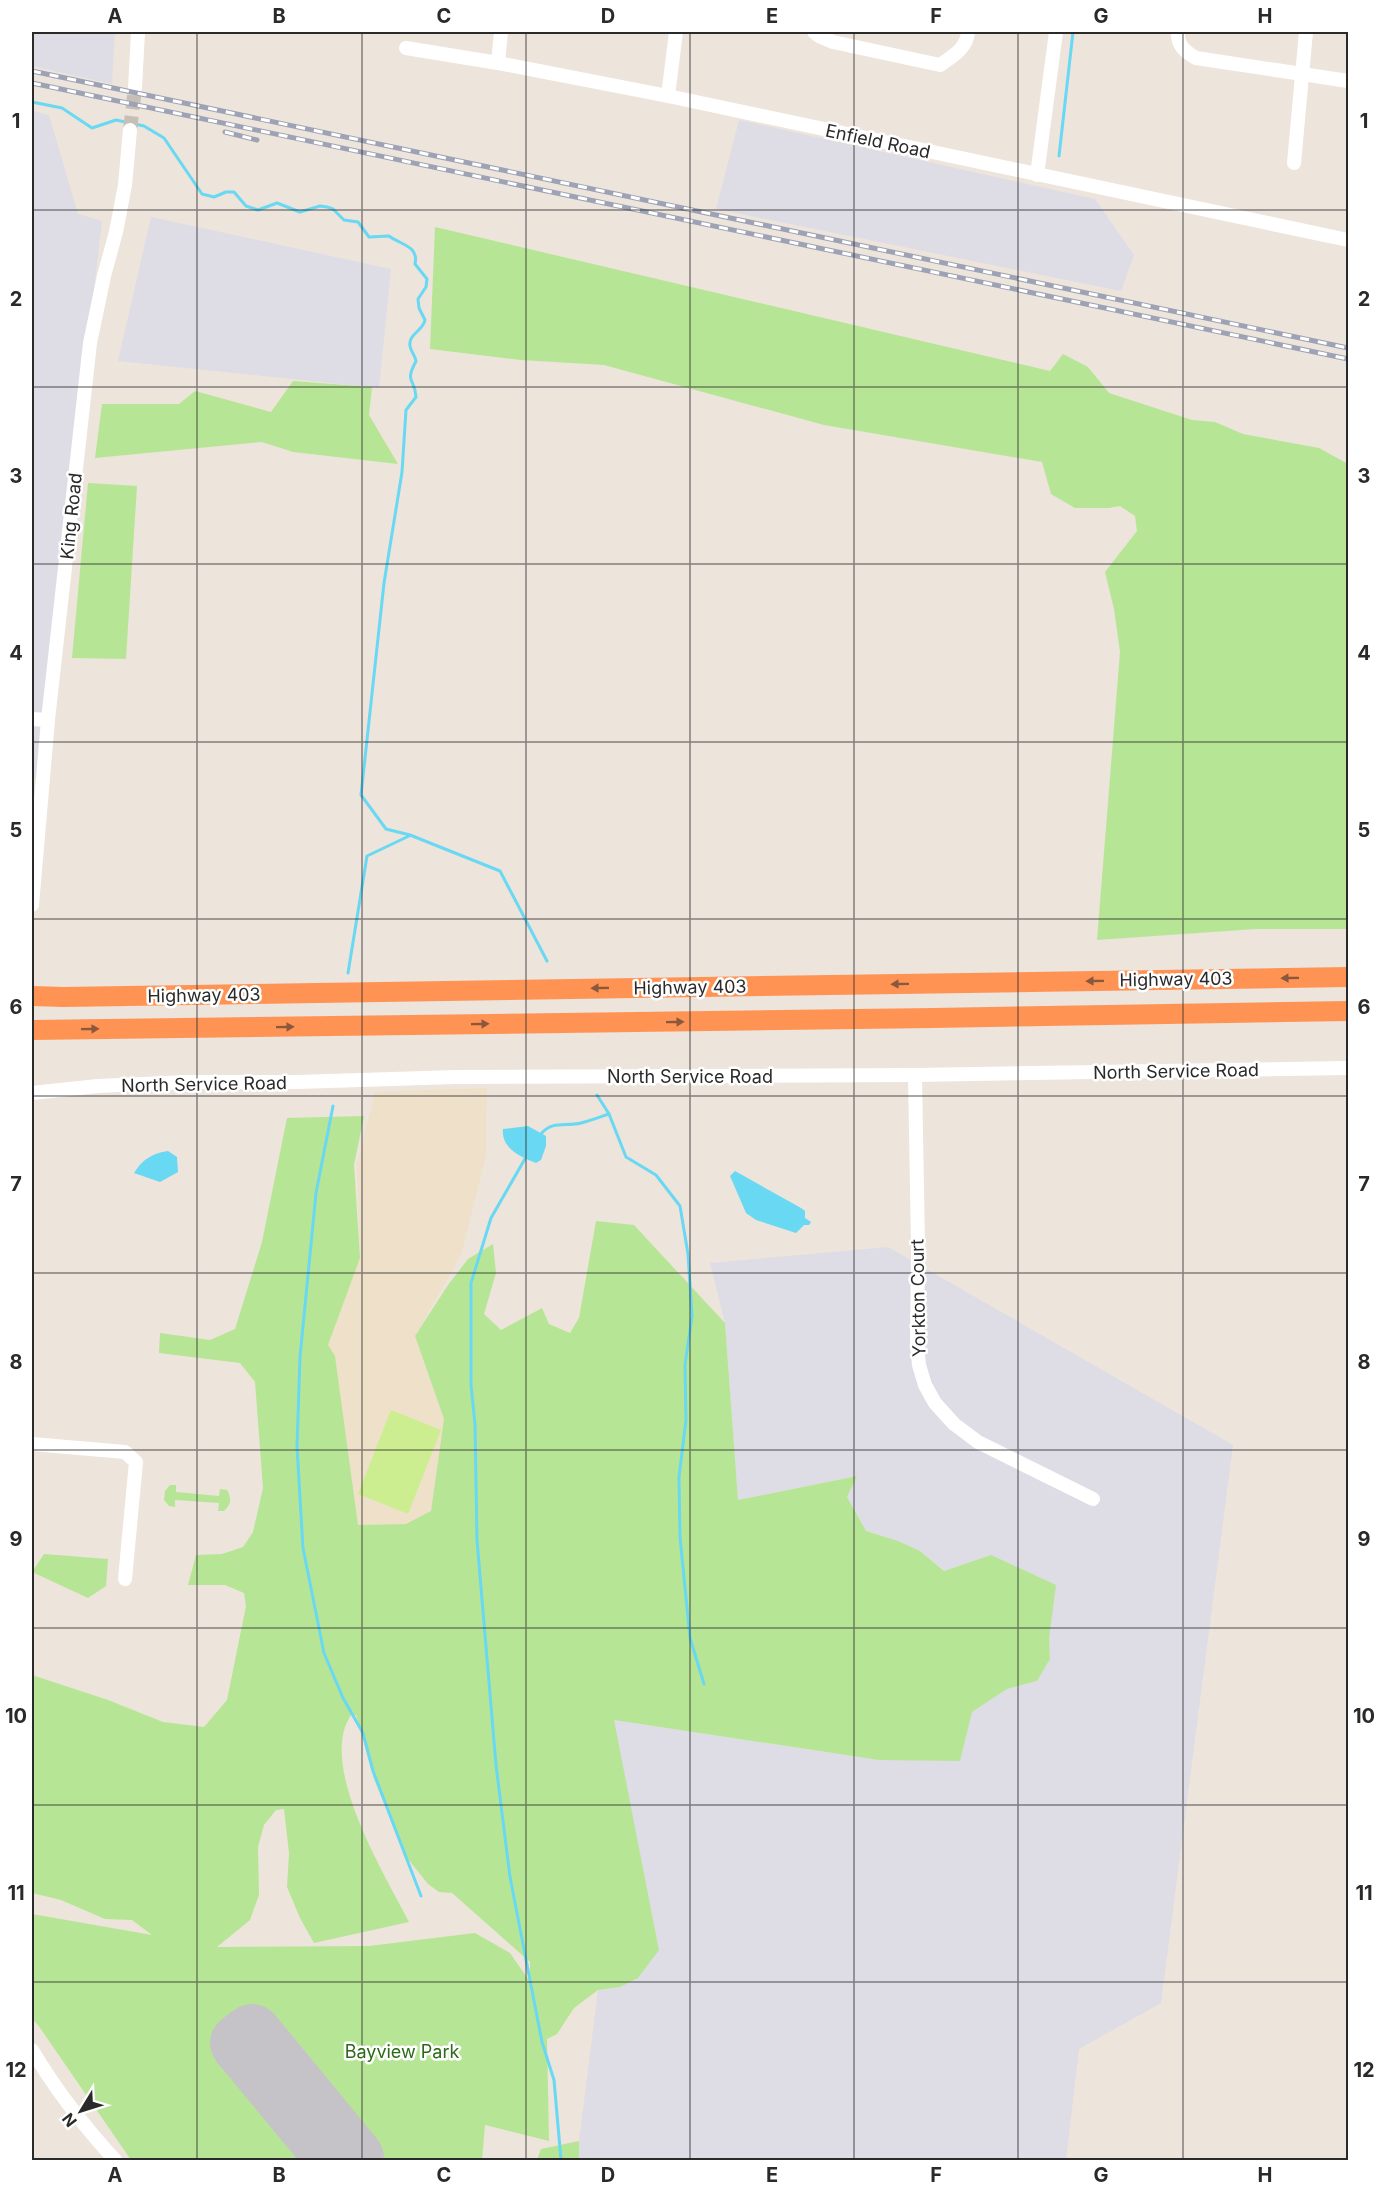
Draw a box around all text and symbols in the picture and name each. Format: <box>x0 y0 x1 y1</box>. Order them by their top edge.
text: A <box>108 4 123 28</box>
text: B <box>272 4 286 28</box>
text: C <box>437 4 451 28</box>
text: D <box>601 4 615 28</box>
text: E <box>766 4 778 28</box>
text: F <box>930 4 942 28</box>
text: G <box>1093 4 1109 28</box>
text: H <box>1258 4 1272 28</box>
text: 1 <box>12 109 20 133</box>
text: 1 <box>1360 109 1368 133</box>
street label: Enfield Road <box>824 120 932 162</box>
text: 2 <box>10 287 22 311</box>
text: 2 <box>1358 287 1370 311</box>
text: 3 <box>10 464 22 488</box>
text: 3 <box>1358 464 1370 488</box>
street label: King Road <box>56 472 86 560</box>
text: 4 <box>9 641 23 665</box>
text: 4 <box>1357 641 1371 665</box>
text: 5 <box>10 818 22 842</box>
text: 5 <box>1358 818 1370 842</box>
street label: Highway 403 <box>1119 968 1233 990</box>
one-way arrow <box>1281 973 1300 982</box>
street label: Highway 403 <box>633 976 747 998</box>
one-way arrow <box>1086 976 1105 985</box>
one-way arrow <box>891 979 910 989</box>
one-way arrow <box>591 983 610 993</box>
street label: Highway 403 <box>147 984 261 1006</box>
text: 6 <box>10 995 23 1019</box>
text: 6 <box>1358 995 1371 1019</box>
one-way arrow <box>665 1017 684 1027</box>
one-way arrow <box>470 1019 489 1029</box>
one-way arrow <box>275 1022 294 1031</box>
one-way arrow <box>80 1024 99 1034</box>
street label: North Service Road <box>1093 1059 1259 1083</box>
street label: North Service Road <box>607 1066 773 1087</box>
street label: North Service Road <box>121 1072 287 1096</box>
text: 7 <box>10 1172 22 1196</box>
text: 7 <box>1358 1172 1370 1196</box>
street label: Yorkton Court <box>906 1239 930 1357</box>
text: 8 <box>9 1350 23 1374</box>
text: 8 <box>1357 1350 1371 1374</box>
text: 9 <box>10 1527 23 1551</box>
text: 9 <box>1358 1527 1371 1551</box>
text: 10 <box>5 1704 27 1728</box>
text: 10 <box>1353 1704 1375 1728</box>
text: 11 <box>7 1881 25 1905</box>
text: 11 <box>1355 1881 1373 1905</box>
park label: Bayview Park <box>345 2041 459 2062</box>
text: 12 <box>5 2058 27 2082</box>
text: 12 <box>1353 2058 1375 2082</box>
north arrow <box>51 2081 111 2141</box>
text: N <box>58 2109 81 2131</box>
text: A <box>108 2163 123 2187</box>
text: B <box>272 2163 286 2187</box>
text: C <box>437 2163 451 2187</box>
text: D <box>601 2163 615 2187</box>
text: E <box>766 2163 778 2187</box>
text: F <box>930 2163 942 2187</box>
text: G <box>1093 2163 1109 2187</box>
text: H <box>1258 2163 1272 2187</box>

